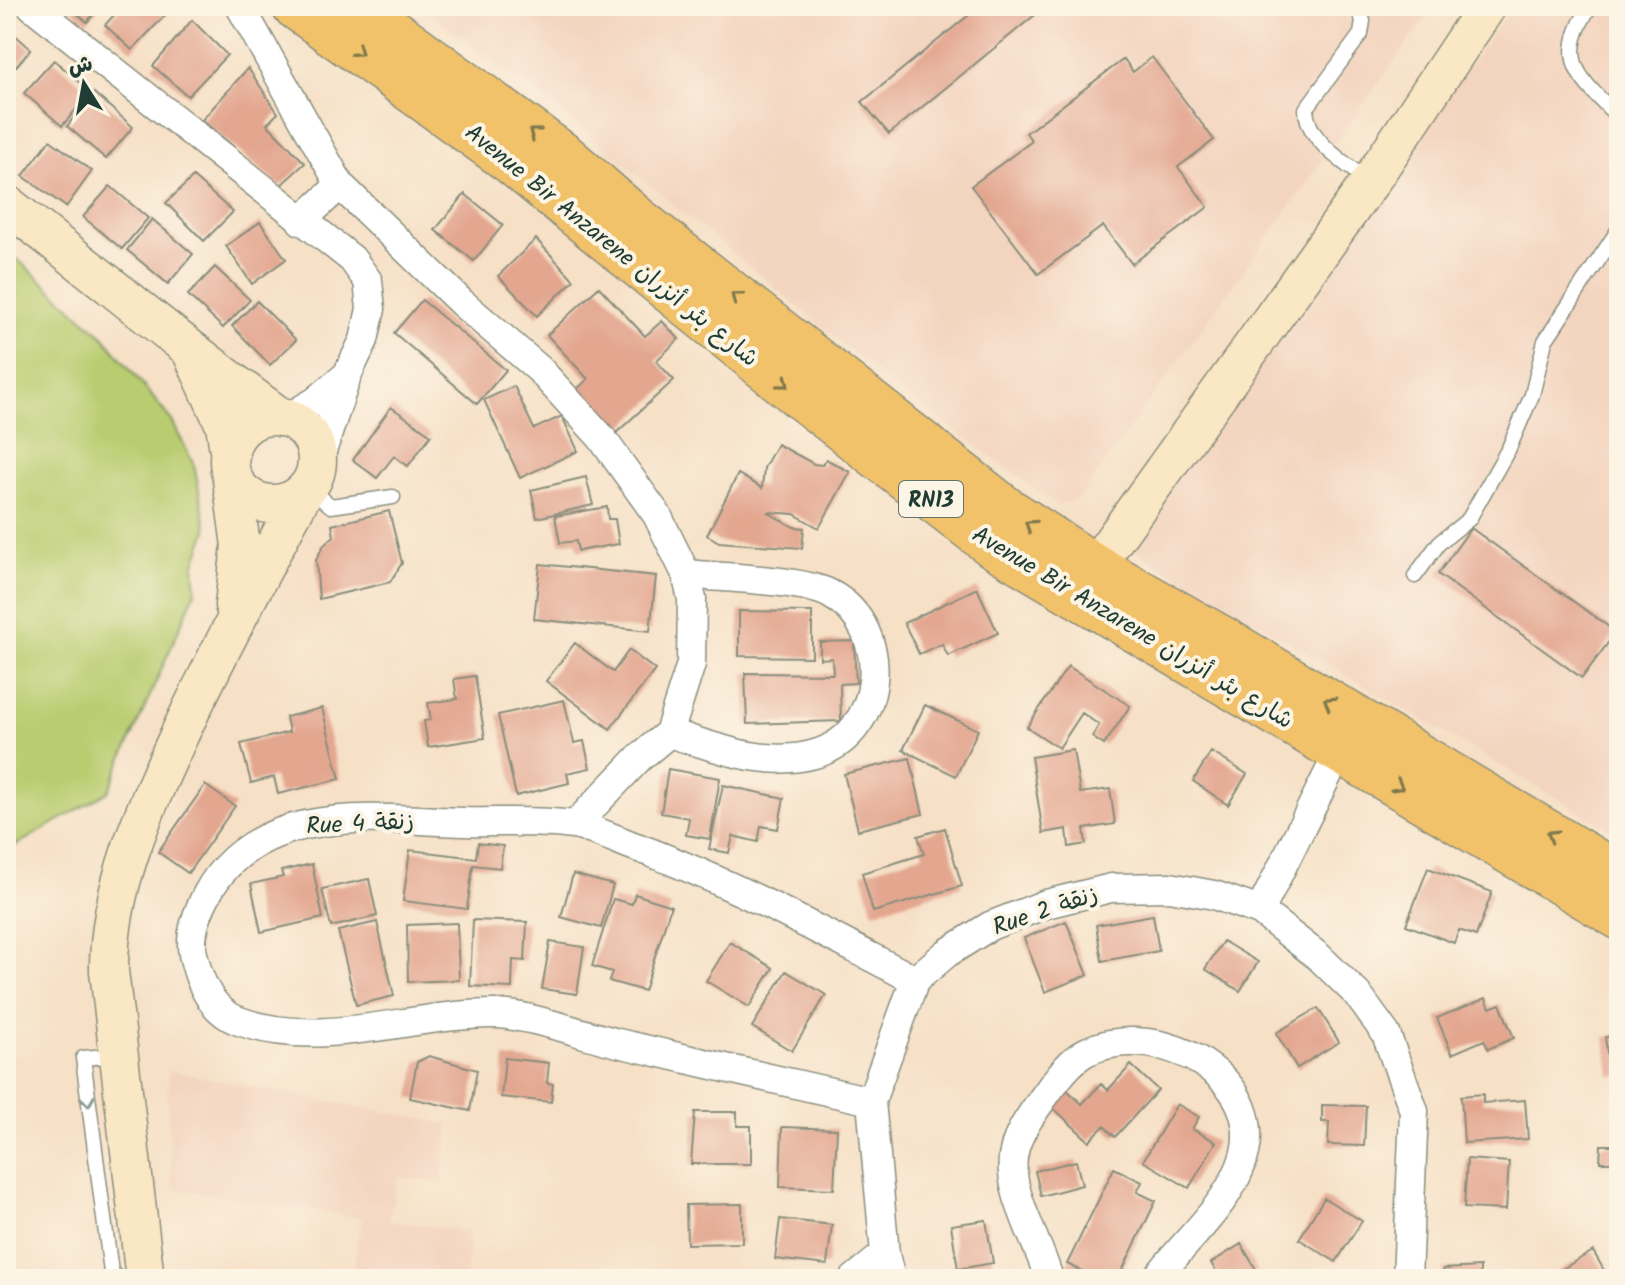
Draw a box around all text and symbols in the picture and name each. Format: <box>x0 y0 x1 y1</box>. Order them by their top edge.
one-way arrow <box>350 41 364 56</box>
north arrow <box>44 44 124 124</box>
text: ش <box>65 47 96 86</box>
street label: Avenue Bir Anzarene شارع بئر أنزران <box>455 115 767 378</box>
one-way arrow <box>528 129 543 143</box>
one-way arrow <box>730 292 745 306</box>
one-way arrow <box>774 373 789 388</box>
road number: RN13 <box>899 481 963 517</box>
street label: Avenue Bir Anzarene شارع بئر أنزران <box>964 516 1301 740</box>
one-way arrow <box>1024 519 1039 534</box>
one-way arrow <box>1323 696 1338 712</box>
one-way arrow <box>1390 776 1404 791</box>
street label: Rue 4 زنقة <box>305 802 415 847</box>
one-way arrow <box>1546 829 1561 845</box>
street label: Rue 2 زنقة <box>988 875 1103 948</box>
one-way arrow <box>79 1094 96 1108</box>

